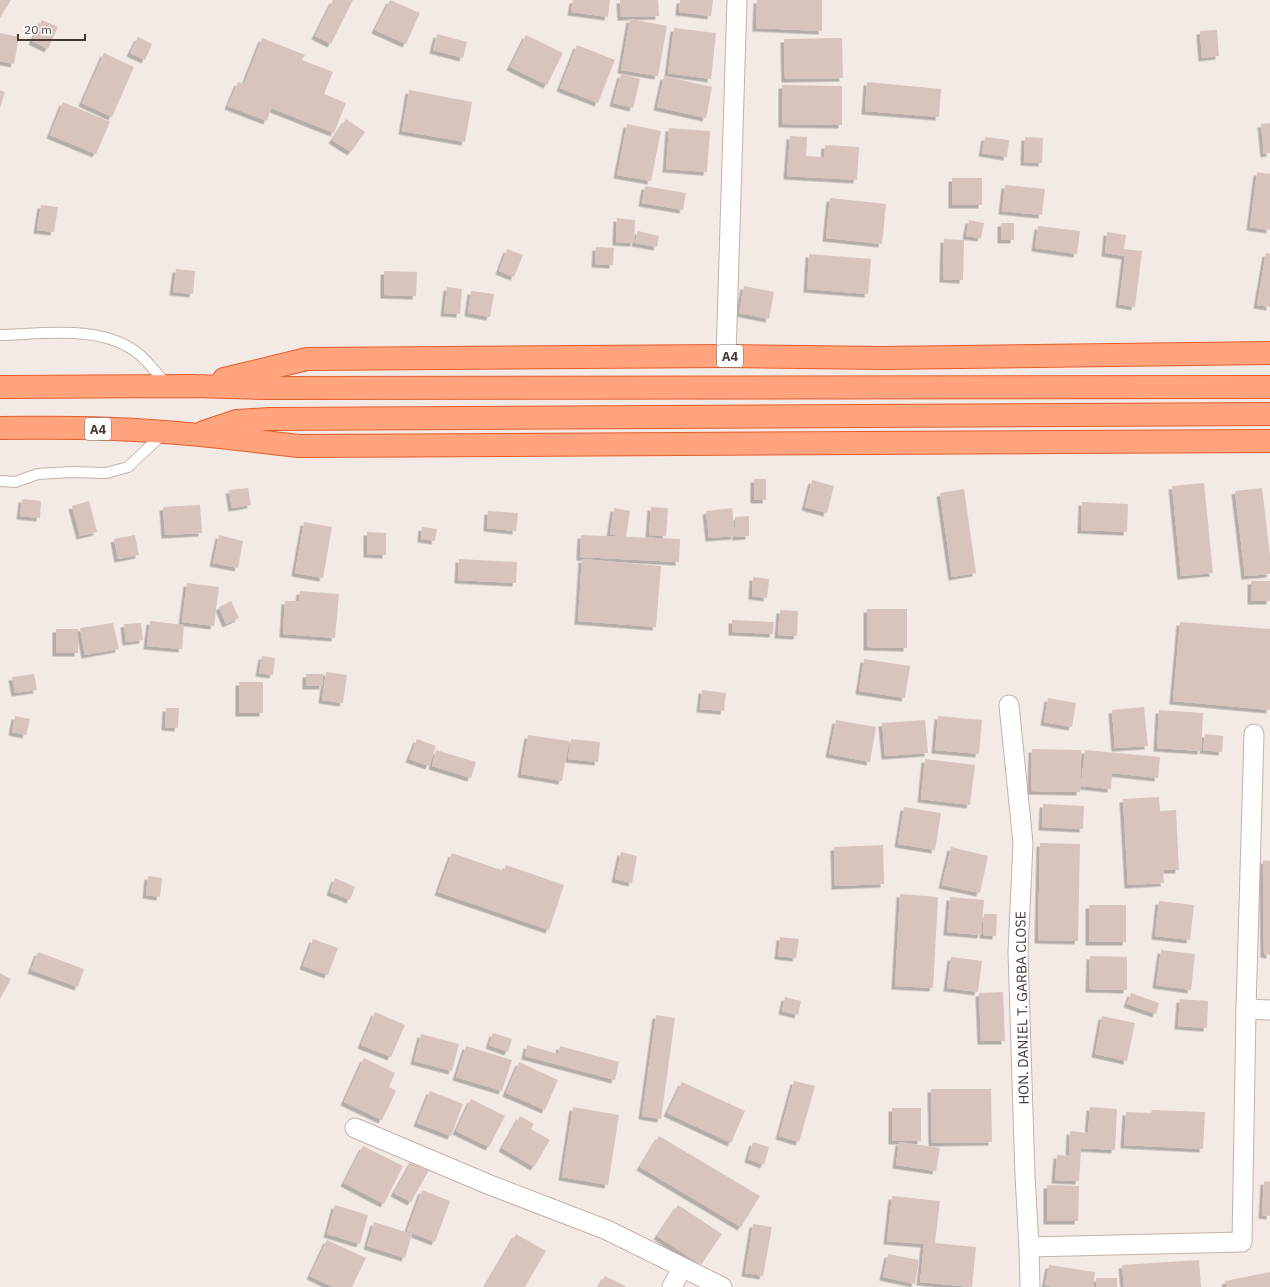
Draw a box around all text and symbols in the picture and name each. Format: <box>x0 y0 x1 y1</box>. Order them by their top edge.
scale bar <box>18 16 85 42</box>
text: 20 m <box>24 22 52 37</box>
road number: A4 <box>717 345 743 367</box>
road number: A4 <box>85 418 111 440</box>
street label: HON. DANIEL T. GARBA CLOSE <box>1011 911 1033 1105</box>

